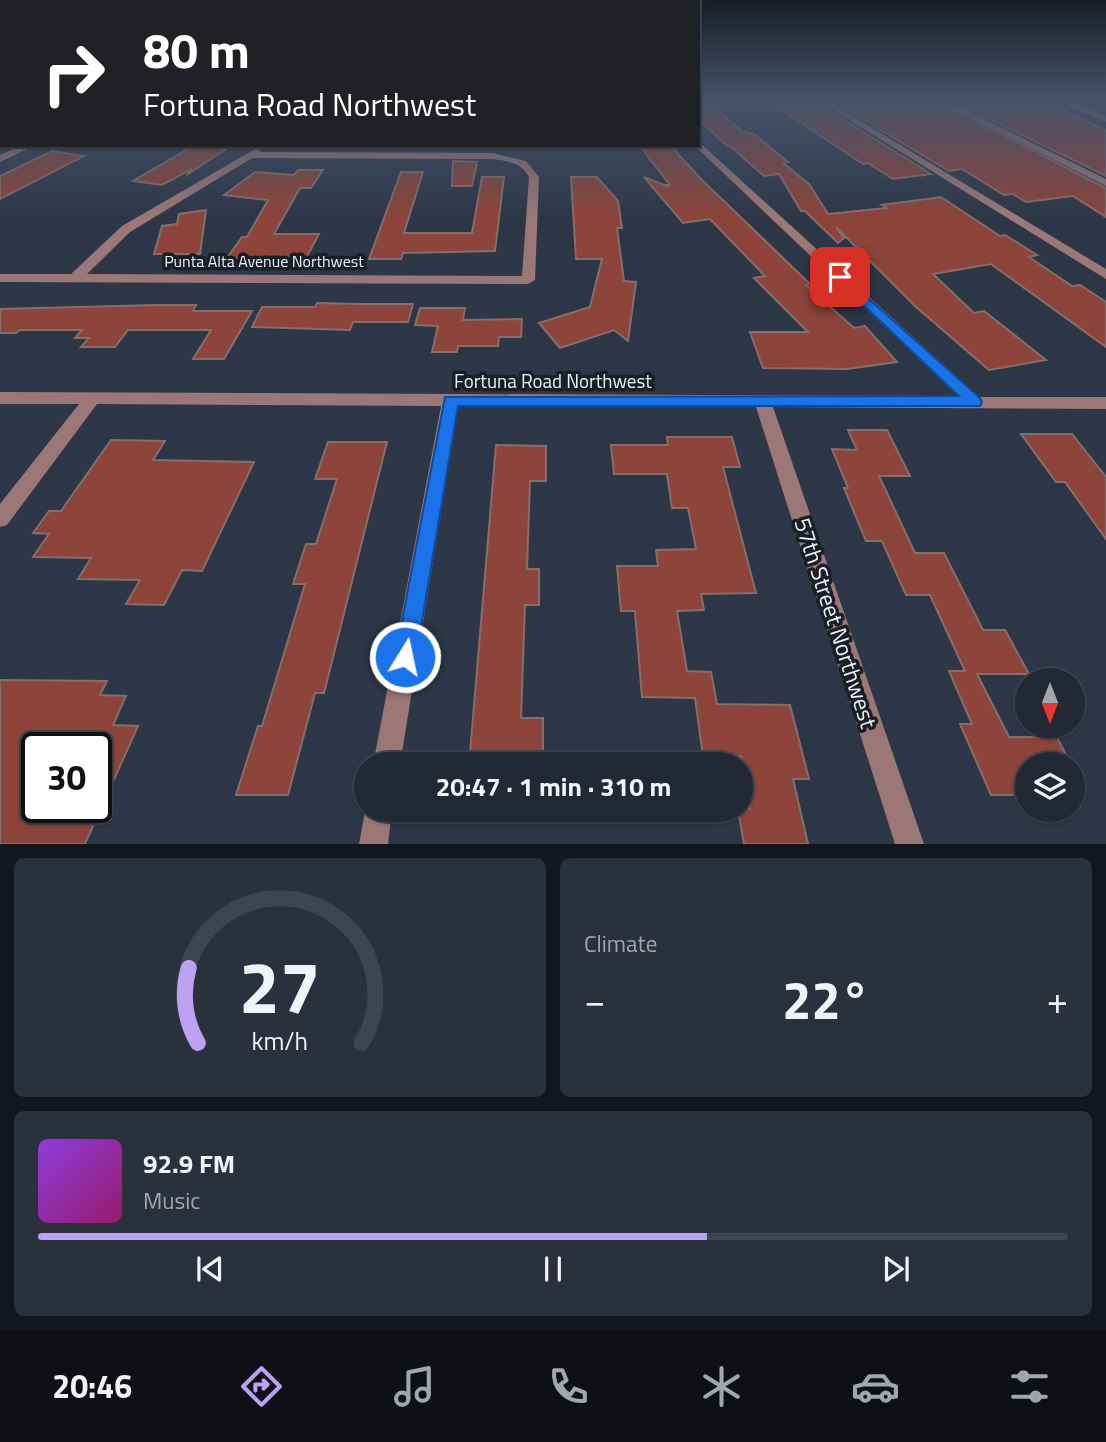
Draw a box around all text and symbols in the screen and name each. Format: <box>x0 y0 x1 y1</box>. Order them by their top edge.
text: 80 m <box>143 12 250 87</box>
icon: right <box>28 28 119 119</box>
text: Fortuna Road Northwest <box>143 80 476 128</box>
pin <box>810 247 870 307</box>
street label: Punta Alta Avenue Northwest <box>164 249 364 273</box>
icon: arrive <box>821 258 859 296</box>
street label: Fortuna Road Northwest <box>454 366 652 395</box>
street label: 57th Street Northwest <box>785 513 887 733</box>
position arrow <box>368 620 442 694</box>
north arrow <box>1015 668 1085 738</box>
map controls <box>1015 668 1085 822</box>
speed limit sign: 30 <box>21 732 112 823</box>
button: layers <box>1015 752 1085 822</box>
text: 20:47 · 1 min · 310 m <box>436 767 671 806</box>
text: Climate <box>584 926 657 961</box>
text: 27 <box>239 932 321 1042</box>
text: 22° <box>782 960 870 1039</box>
text: − <box>584 971 605 1029</box>
text: + <box>1047 971 1068 1029</box>
text: km/h <box>252 1022 308 1060</box>
text: 92.9 FM <box>143 1144 235 1183</box>
text: Music <box>143 1183 200 1218</box>
icon: previous <box>191 1250 229 1288</box>
icon: pause <box>534 1250 572 1288</box>
icon: next <box>877 1250 915 1288</box>
text: 20:46 <box>52 1362 132 1410</box>
icon: directions <box>237 1362 286 1411</box>
icon: music <box>390 1362 439 1411</box>
icon: phone <box>544 1362 593 1411</box>
icon: climate <box>697 1362 746 1411</box>
icon: car <box>851 1362 900 1411</box>
icon: filters <box>1005 1362 1054 1411</box>

